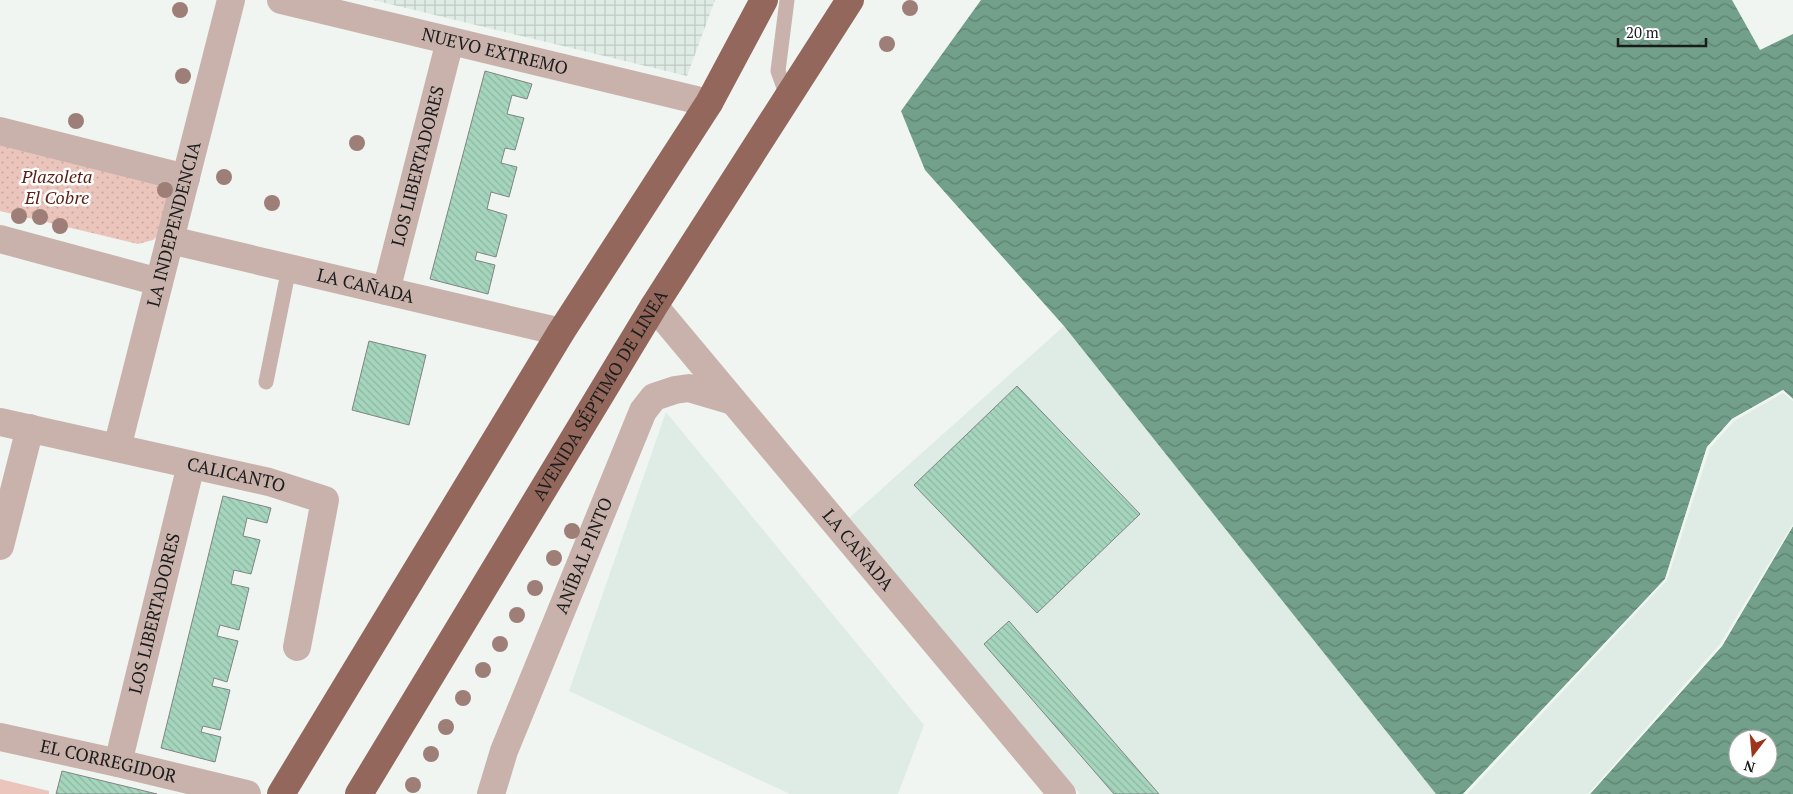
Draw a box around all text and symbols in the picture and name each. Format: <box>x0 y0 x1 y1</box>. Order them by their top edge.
scale bar <box>1618 15 1706 47</box>
street label: NUEVO EXTREMO <box>420 21 571 80</box>
text: 20 m <box>1626 22 1659 42</box>
street label: LOS LIBERTADORES <box>385 83 449 249</box>
street label: LA INDEPENDENCIA <box>140 138 206 309</box>
park label: Plazoleta El Cobre <box>20 164 93 209</box>
street label: LA CAÑADA <box>315 262 418 308</box>
street label: AVENIDA SÉPTIMO DE LINEA <box>526 284 673 505</box>
street label: CALICANTO <box>185 451 289 498</box>
street label: ANÍBAL PINTO <box>548 493 617 617</box>
street label: LA CAÑADA <box>818 504 900 596</box>
street label: LOS LIBERTADORES <box>122 530 185 696</box>
north arrow <box>1728 729 1778 779</box>
street label: EL CORREGIDOR <box>38 733 180 788</box>
text: N <box>1741 756 1757 778</box>

